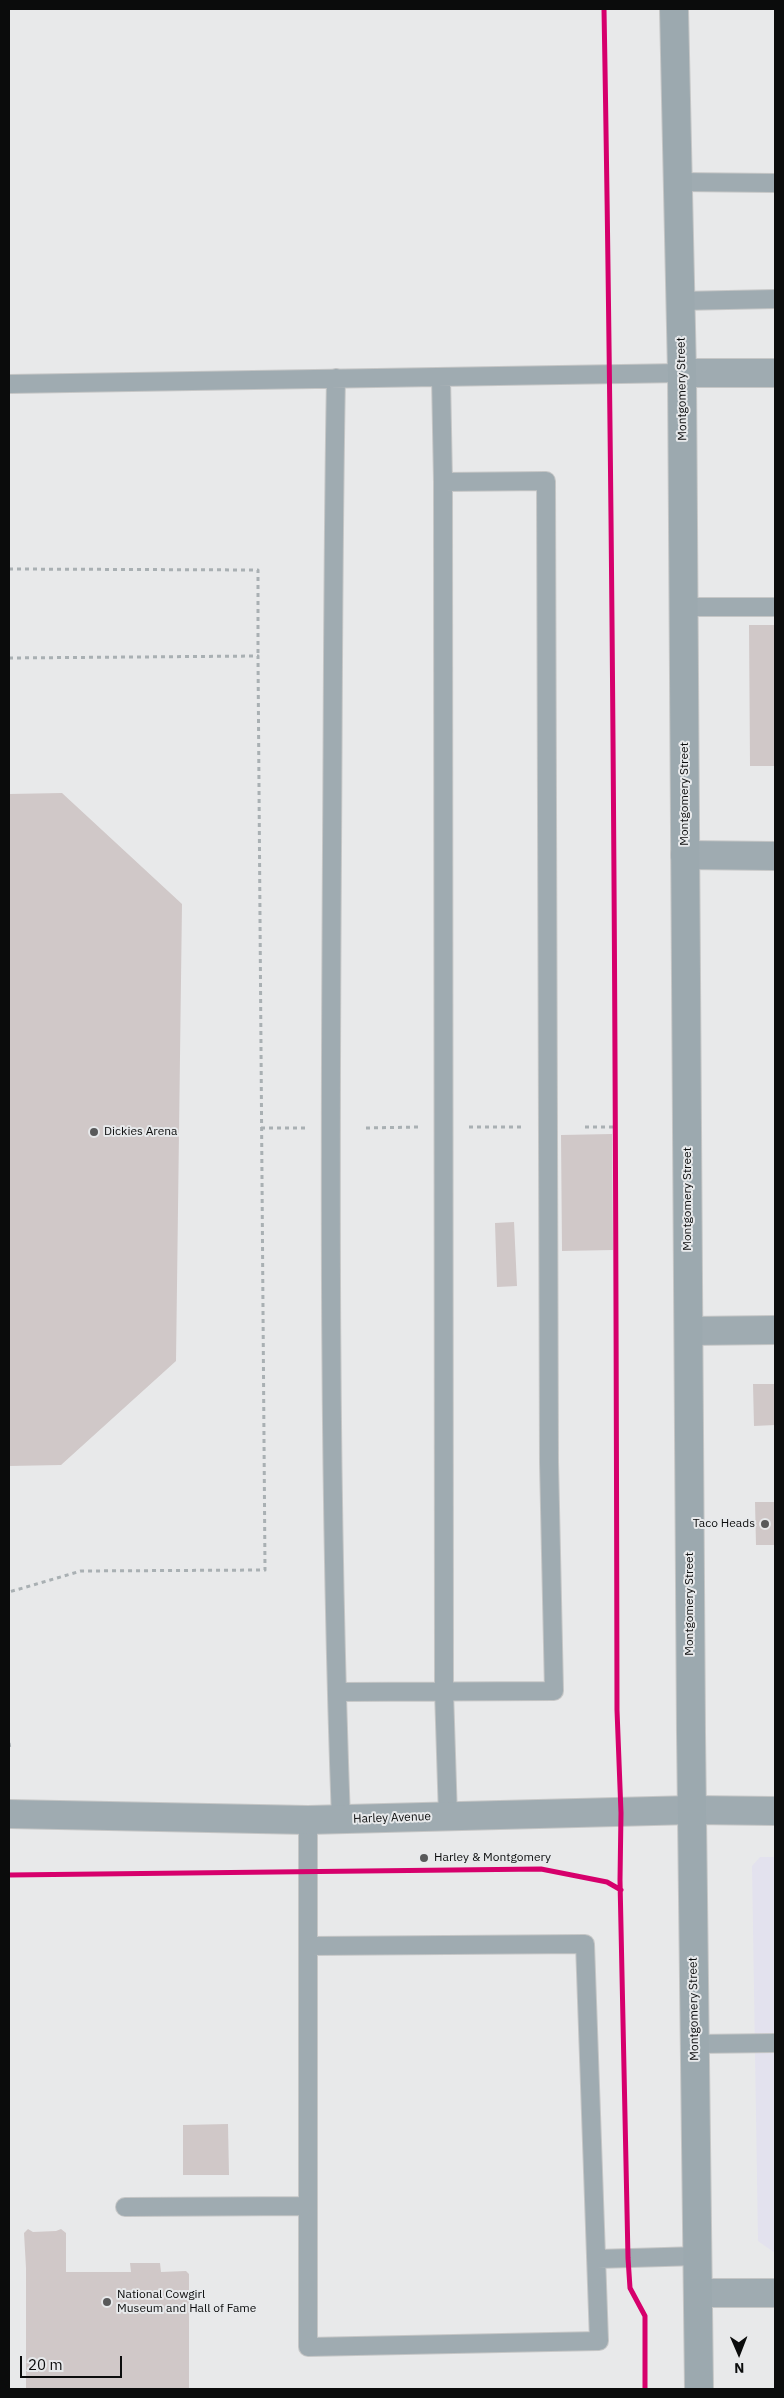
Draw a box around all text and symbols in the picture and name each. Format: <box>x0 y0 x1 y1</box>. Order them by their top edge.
street label: Montgomery Street <box>674 337 690 441</box>
street label: Montgomery Street <box>678 742 692 846</box>
place label: Dickies Arena <box>104 1125 178 1139</box>
marker: Dickies Arena <box>88 1126 100 1138</box>
street label: Montgomery Street <box>681 1147 695 1251</box>
place label: Taco Heads <box>693 1517 755 1531</box>
marker: Taco Heads <box>759 1518 771 1530</box>
street label: Montgomery Street <box>683 1552 697 1656</box>
street label: Harley Avenue <box>353 1809 431 1827</box>
place label: Harley & Montgomery <box>434 1851 551 1865</box>
marker: Harley & Montgomery <box>418 1852 430 1864</box>
street label: Montgomery Street <box>686 1957 702 2061</box>
place label: National Cowgirl Museum and Hall of Fame <box>117 2288 256 2316</box>
marker: National Cowgirl Museum and Hall of Fame <box>101 2296 113 2308</box>
north arrow <box>714 2328 764 2378</box>
scale bar <box>22 2346 125 2378</box>
text: 20 m <box>28 2355 63 2374</box>
text: N <box>734 2359 744 2377</box>

